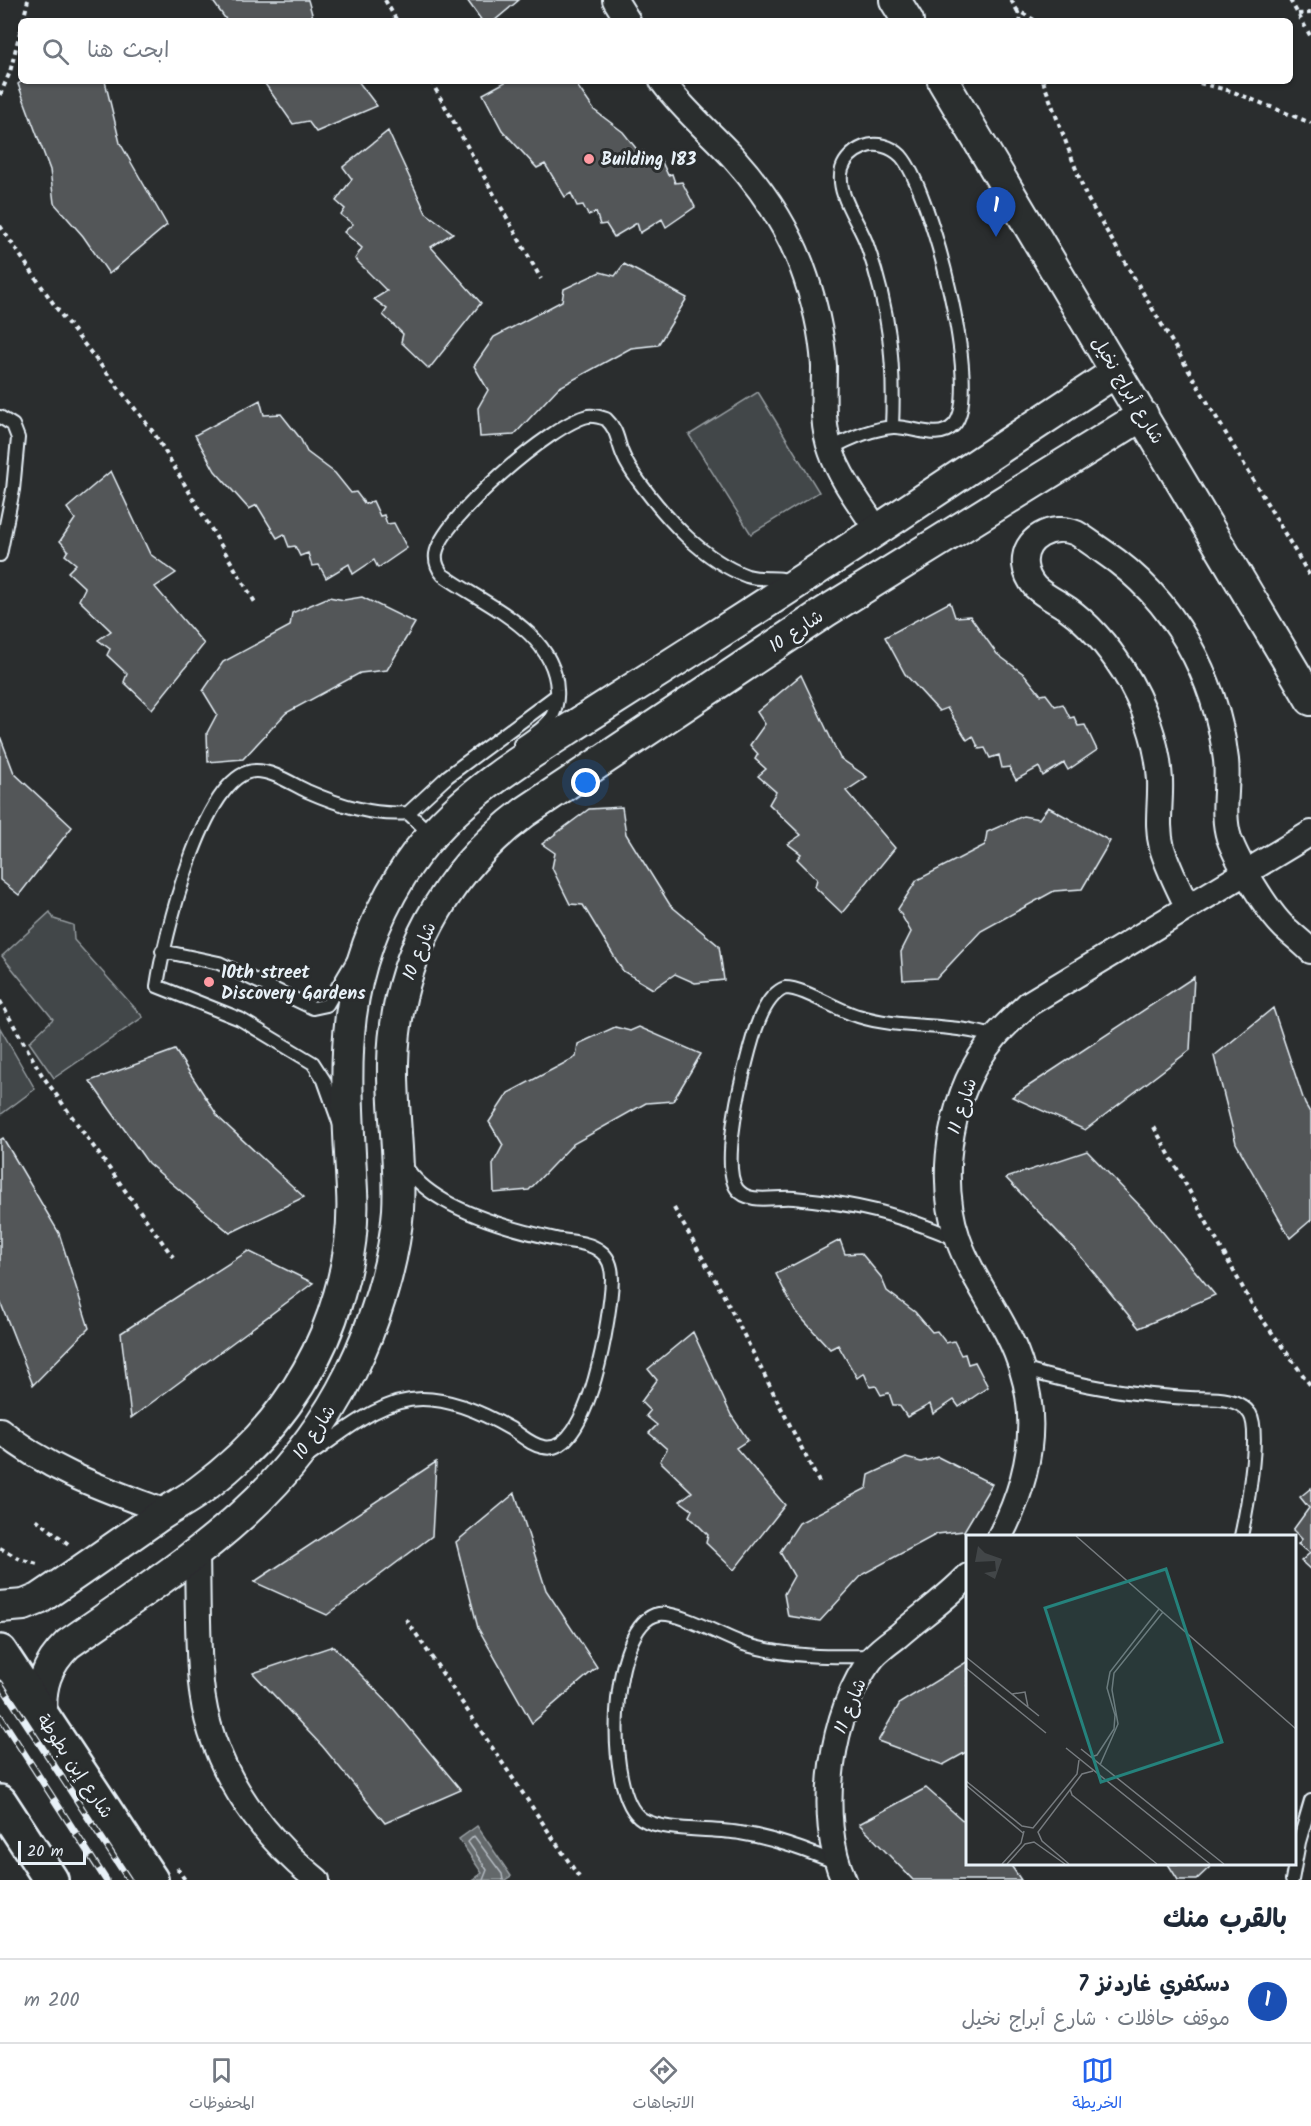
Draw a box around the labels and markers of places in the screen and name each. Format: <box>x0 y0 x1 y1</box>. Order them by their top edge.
place label: Building 183 <box>601 146 696 175</box>
marker: Building 183 <box>582 152 596 166</box>
pin: 1 <box>976 188 1016 237</box>
place label: 10th street Discovery Gardens <box>221 959 366 1009</box>
marker: 10th street Discovery Gardens <box>202 975 216 989</box>

